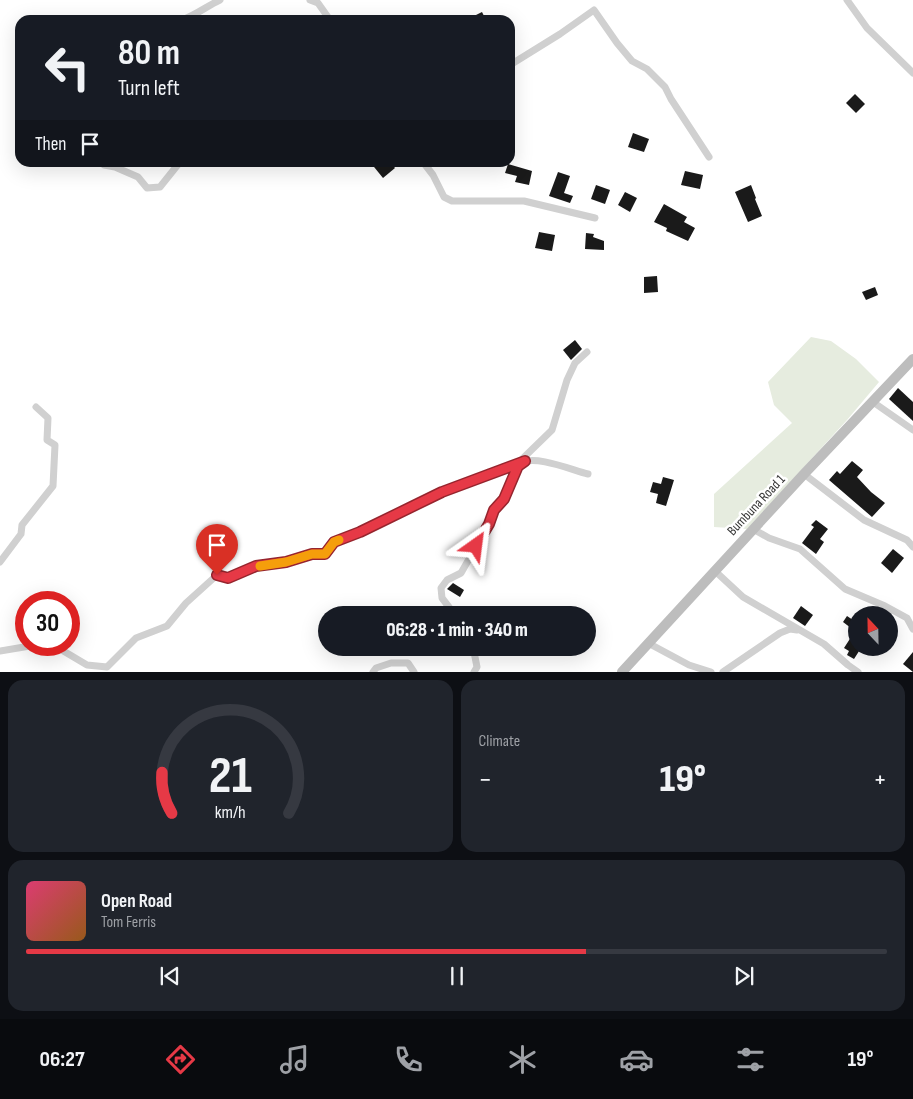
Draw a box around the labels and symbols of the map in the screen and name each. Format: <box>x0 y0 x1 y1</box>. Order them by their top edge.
street label: Bumbuna Road 1 <box>724 471 788 539</box>
position arrow <box>449 519 501 571</box>
pin <box>196 524 238 575</box>
speed limit sign: 30 <box>15 591 80 656</box>
north arrow <box>848 606 898 656</box>

